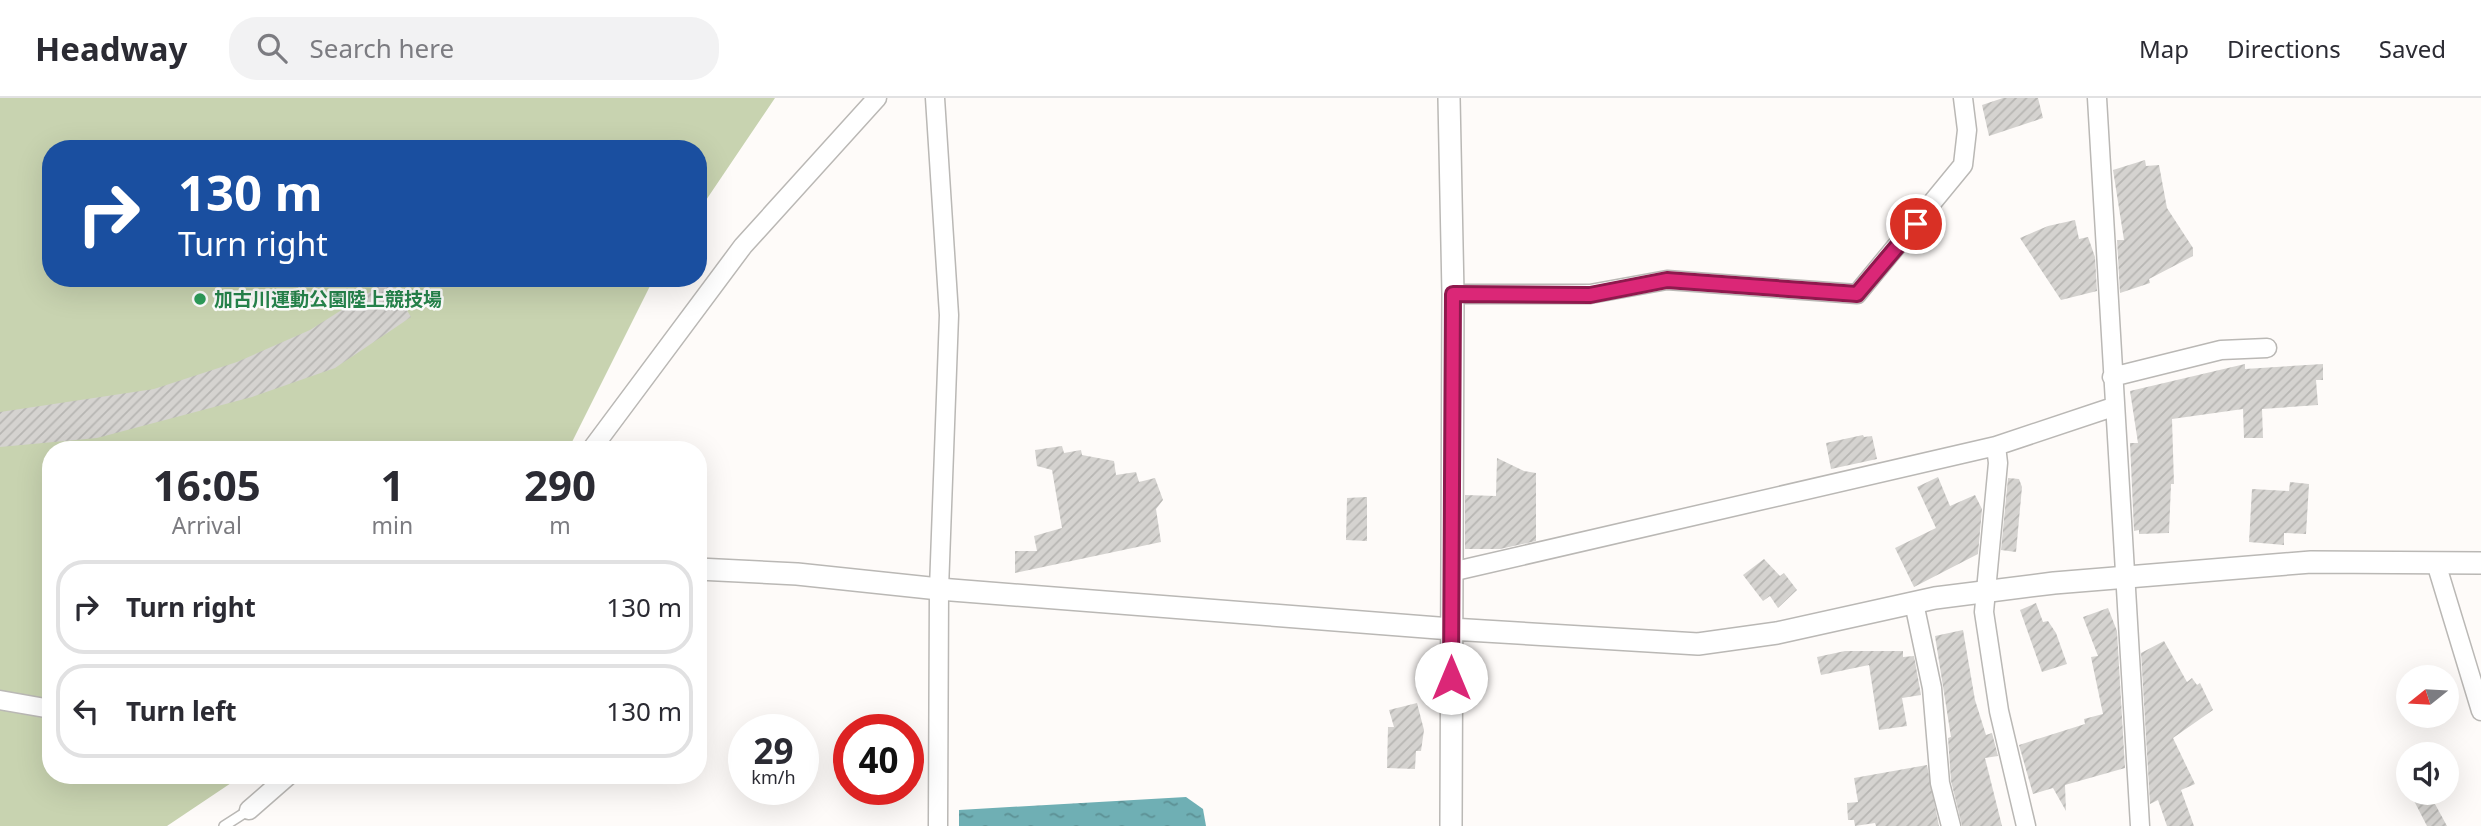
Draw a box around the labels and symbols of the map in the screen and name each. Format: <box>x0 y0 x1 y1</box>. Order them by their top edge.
pin <box>1886 194 1946 254</box>
place label: 加古川運動公園陸上競技場 <box>214 286 442 312</box>
marker: 加古川運動公園陸上競技場 <box>192 291 208 307</box>
position arrow <box>1414 641 1488 715</box>
north arrow <box>2396 665 2459 728</box>
speed limit sign: 40 <box>833 714 924 805</box>

